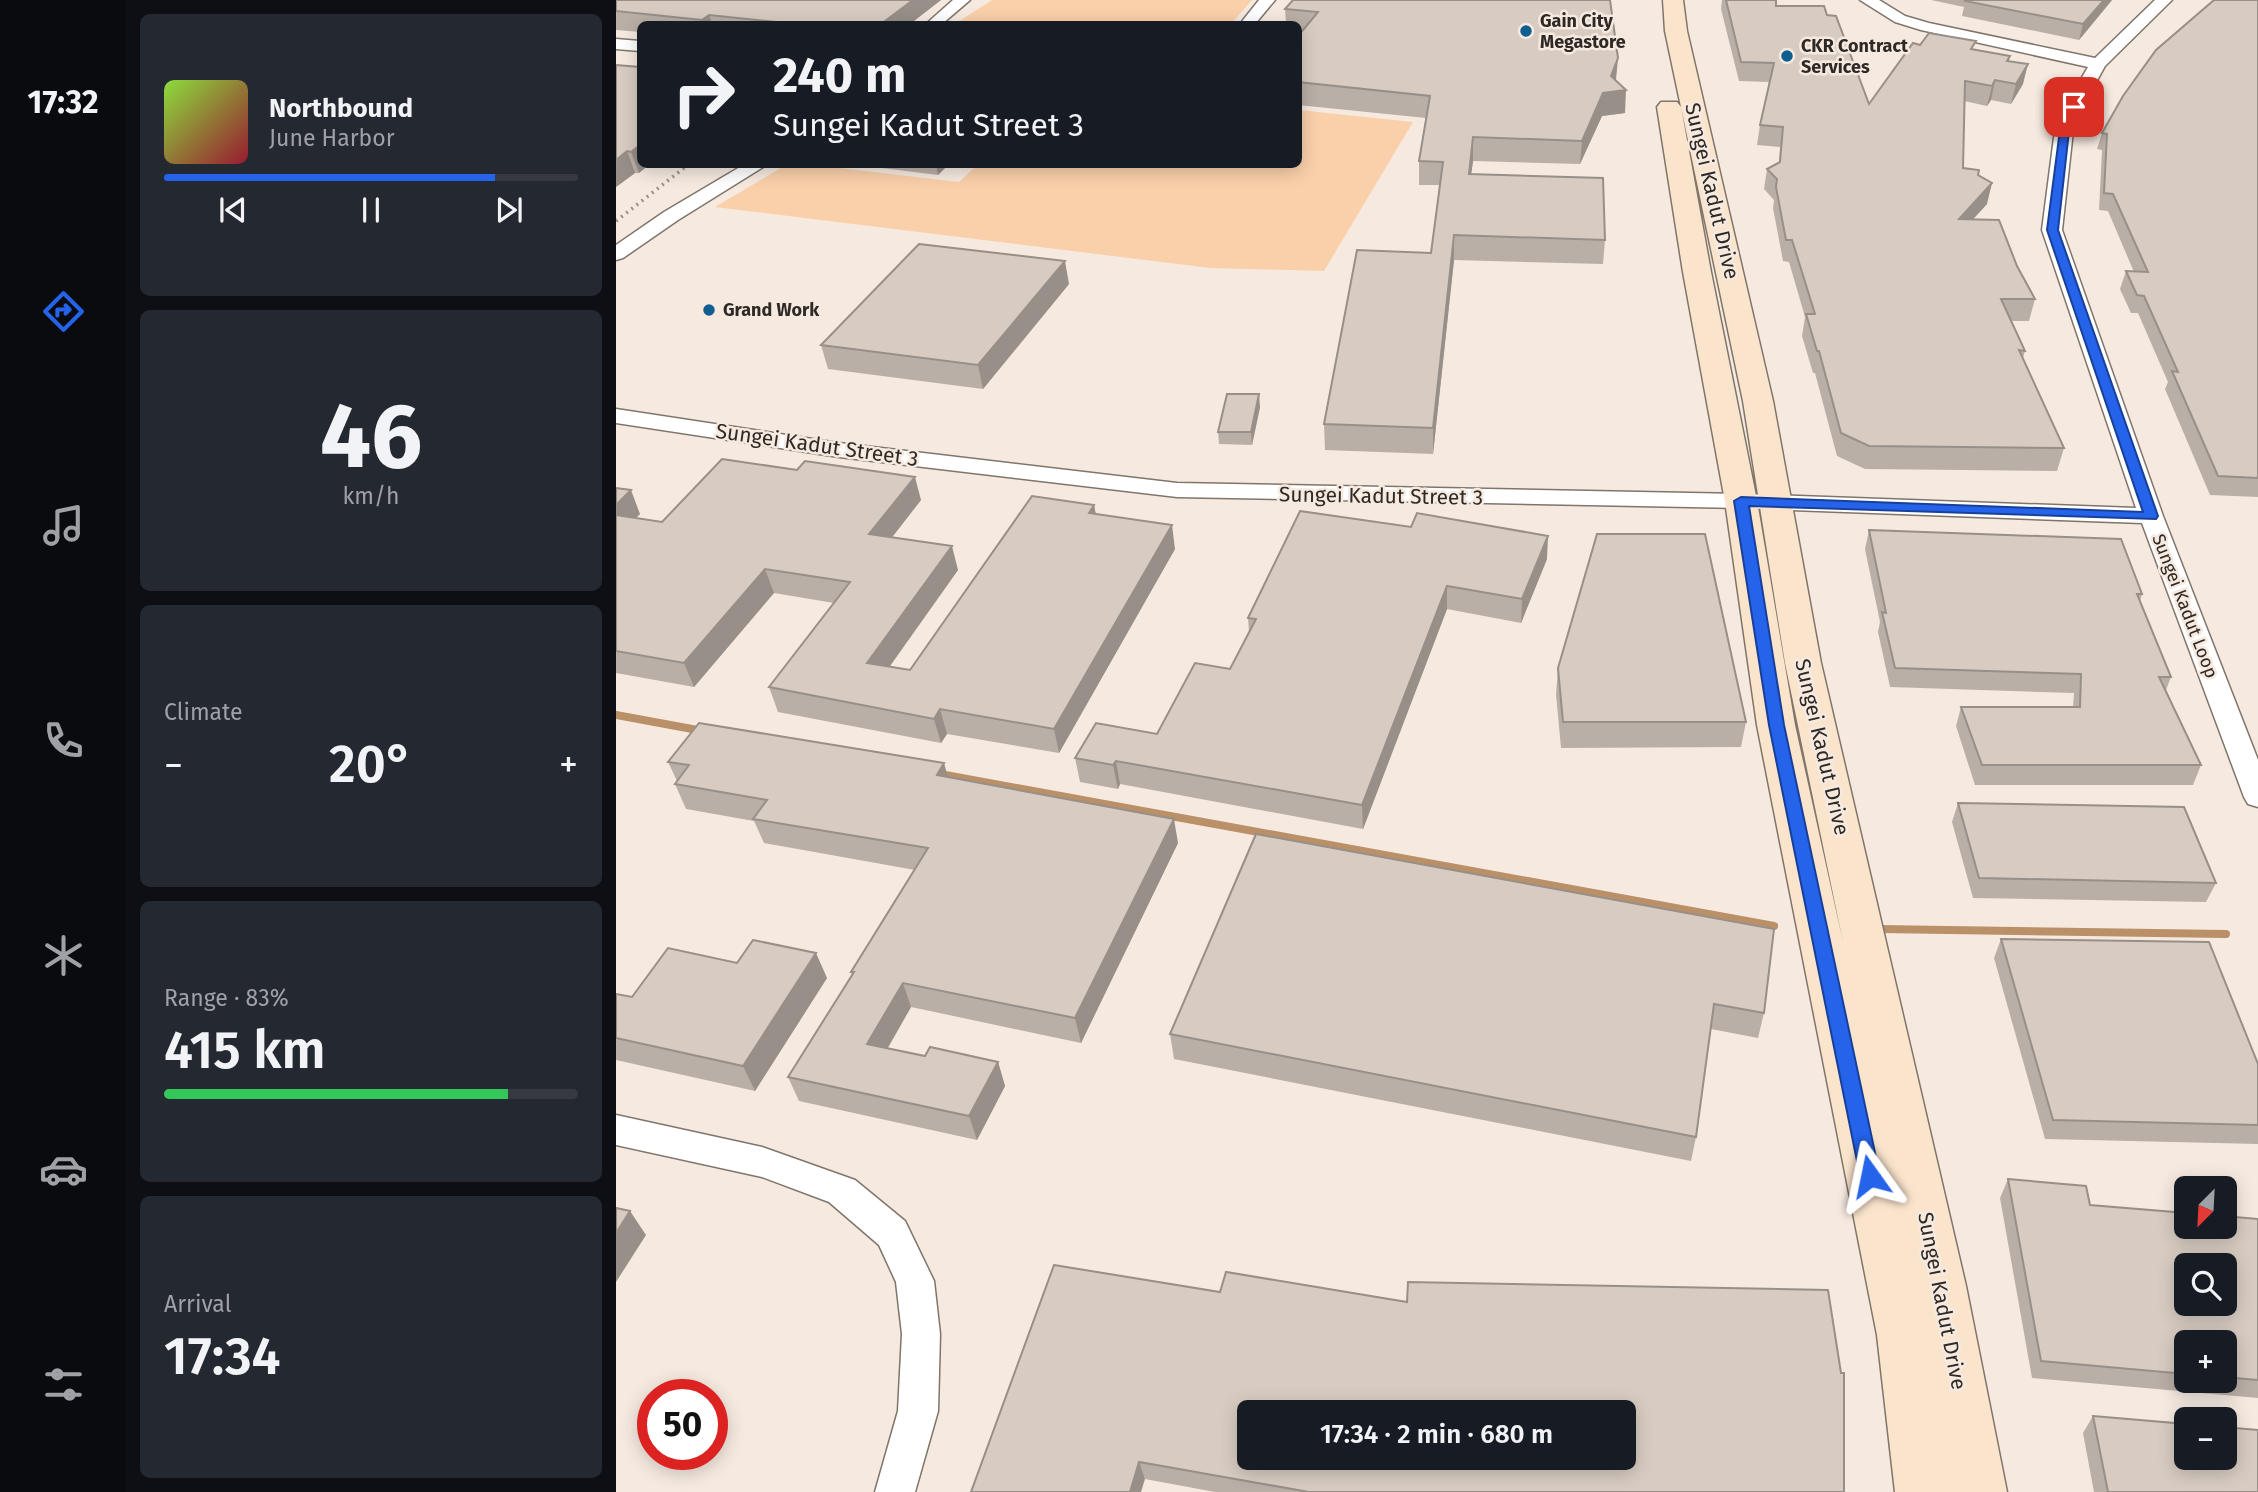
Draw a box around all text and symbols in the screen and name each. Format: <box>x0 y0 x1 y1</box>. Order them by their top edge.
place label: Gain City Megastore <box>1540 10 1626 53</box>
marker: Gain City Megastore <box>1518 23 1534 39</box>
place label: CKR Contract Services <box>1801 35 1909 78</box>
text: 240 m <box>773 46 906 105</box>
marker: CKR Contract Services <box>1779 48 1795 64</box>
icon: right <box>658 49 749 140</box>
pin <box>2044 77 2104 137</box>
text: 17:32 <box>28 83 98 121</box>
icon: arrive <box>2055 88 2093 126</box>
text: Northbound <box>269 93 413 124</box>
street label: Sungei Kadut Drive <box>1679 100 1745 282</box>
text: Sungei Kadut Street 3 <box>773 106 1084 144</box>
text: June Harbor <box>269 124 395 152</box>
icon: previous <box>214 191 252 229</box>
icon: pause <box>352 191 390 229</box>
icon: next <box>490 191 528 229</box>
icon: directions <box>39 287 88 336</box>
place label: Grand Work <box>723 299 820 321</box>
marker: Grand Work <box>701 302 717 318</box>
text: 46 <box>320 382 422 491</box>
street label: Sungei Kadut Street 3 <box>714 418 920 472</box>
street label: Sungei Kadut Street 3 <box>1279 481 1483 511</box>
text: km/h <box>343 482 399 510</box>
icon: music <box>39 501 88 550</box>
street label: Sungei Kadut Loop <box>2147 531 2223 681</box>
street label: Sungei Kadut Drive <box>1789 656 1855 838</box>
text: Climate <box>164 698 243 726</box>
icon: phone <box>39 716 88 765</box>
text: 20° <box>329 733 413 796</box>
text: − <box>164 742 183 788</box>
text: + <box>559 742 578 788</box>
icon: climate <box>39 931 88 980</box>
text: Range · 83% <box>164 984 289 1012</box>
text: 415 km <box>164 1019 326 1082</box>
position arrow <box>1833 1139 1907 1213</box>
icon: car <box>39 1145 88 1194</box>
north arrow <box>2174 1176 2236 1239</box>
map controls <box>2174 1176 2237 1470</box>
street label: Sungei Kadut Drive <box>1912 1210 1972 1392</box>
button: search <box>2174 1253 2237 1316</box>
text: Arrival <box>164 1290 231 1318</box>
text: 17:34 <box>164 1325 281 1388</box>
button: + <box>2174 1330 2237 1393</box>
icon: filters <box>39 1360 88 1409</box>
speed limit sign: 50 <box>637 1379 728 1470</box>
button: − <box>2174 1407 2237 1470</box>
text: 17:34 · 2 min · 680 m <box>1320 1419 1553 1450</box>

